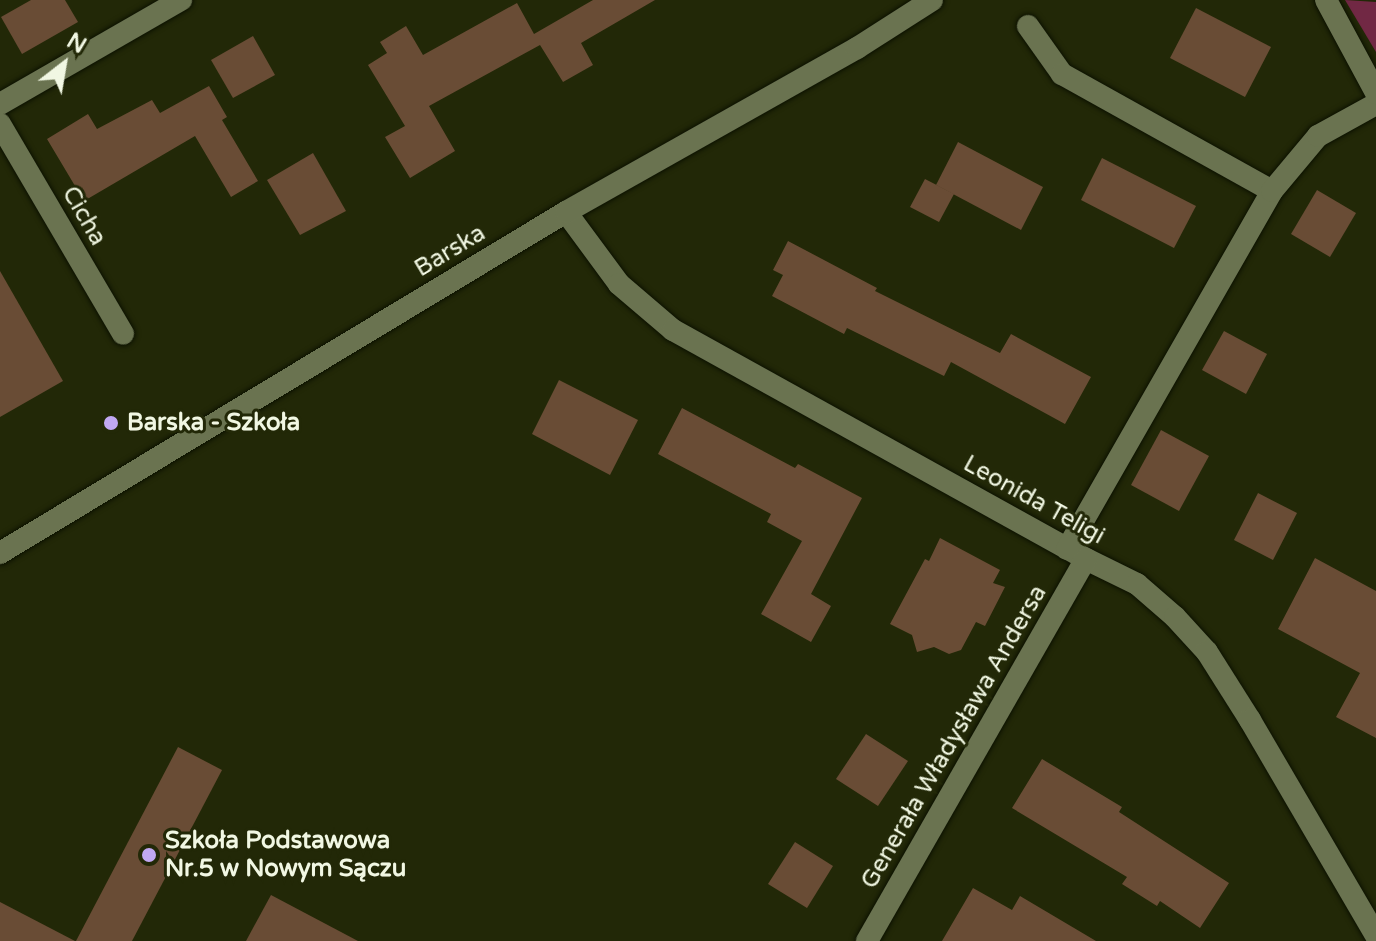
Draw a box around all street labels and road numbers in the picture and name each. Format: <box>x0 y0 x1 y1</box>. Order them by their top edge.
street label: Cicha <box>56 181 112 251</box>
street label: Barska <box>410 219 490 283</box>
street label: Leonida Teligi <box>958 449 1110 551</box>
street label: Generała Władysława Andersa <box>855 580 1053 894</box>

